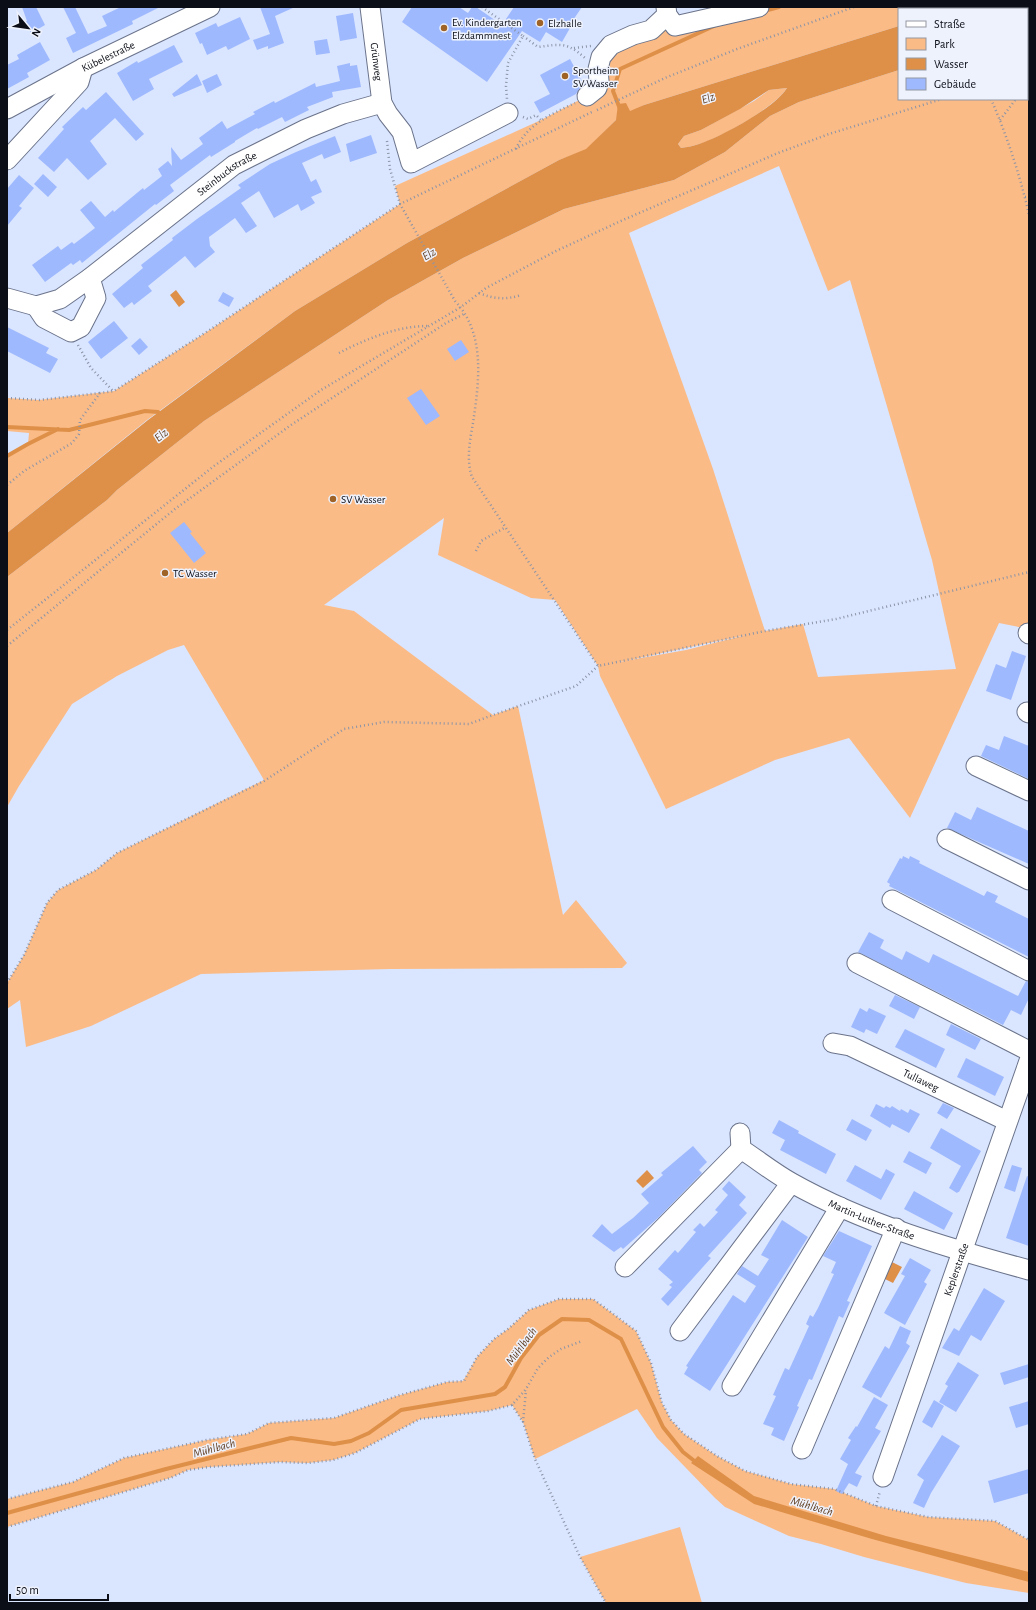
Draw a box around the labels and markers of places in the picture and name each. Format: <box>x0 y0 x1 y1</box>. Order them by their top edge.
place label: Ev. Kindergarten Elzdammnest <box>452 17 522 41</box>
marker: Elzhalle <box>535 18 545 28</box>
place label: Elzhalle <box>548 18 582 29</box>
marker: Ev. Kindergarten Elzdammnest <box>439 23 449 33</box>
place label: Sportheim SV Wasser <box>573 65 619 89</box>
marker: Sportheim SV Wasser <box>560 71 570 81</box>
marker: SV Wasser <box>328 494 338 504</box>
place label: SV Wasser <box>341 494 386 505</box>
marker: TC Wasser <box>160 568 170 578</box>
place label: TC Wasser <box>173 568 217 579</box>

